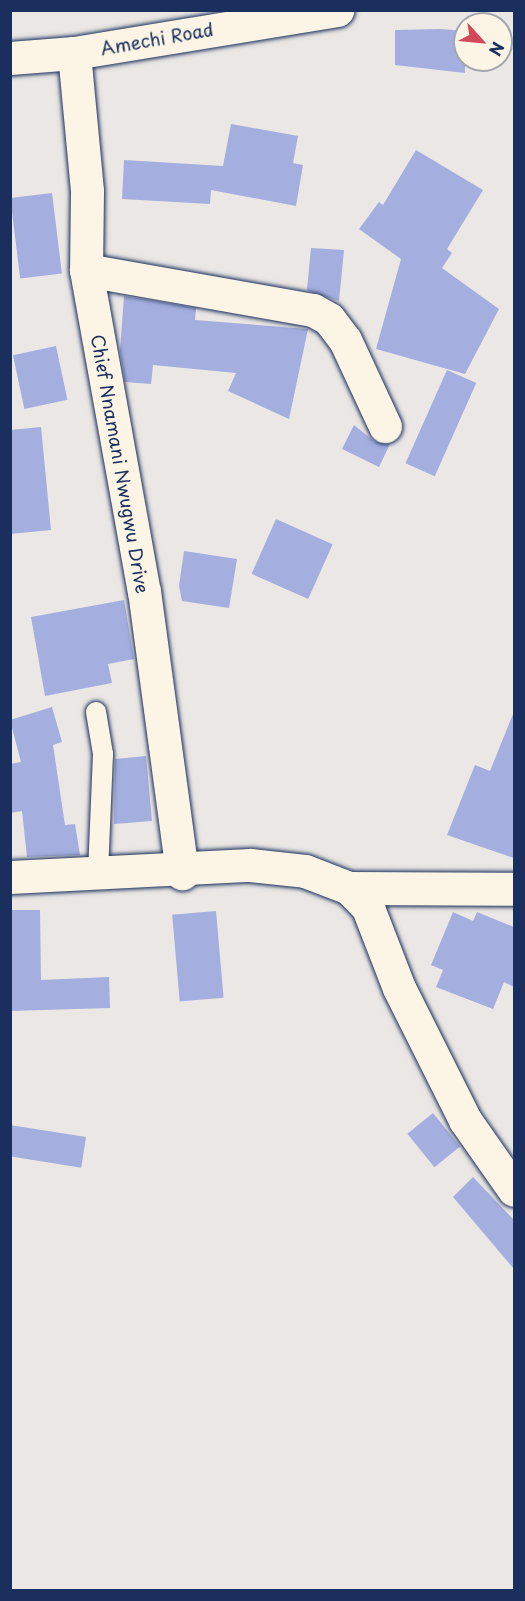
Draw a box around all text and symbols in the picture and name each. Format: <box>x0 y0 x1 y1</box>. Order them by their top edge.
north arrow <box>453 12 513 72</box>
street label: Amechi Road <box>99 18 215 60</box>
text: N <box>484 38 511 60</box>
street label: Chief Nnamani Nwugwu Drive <box>86 332 154 596</box>

